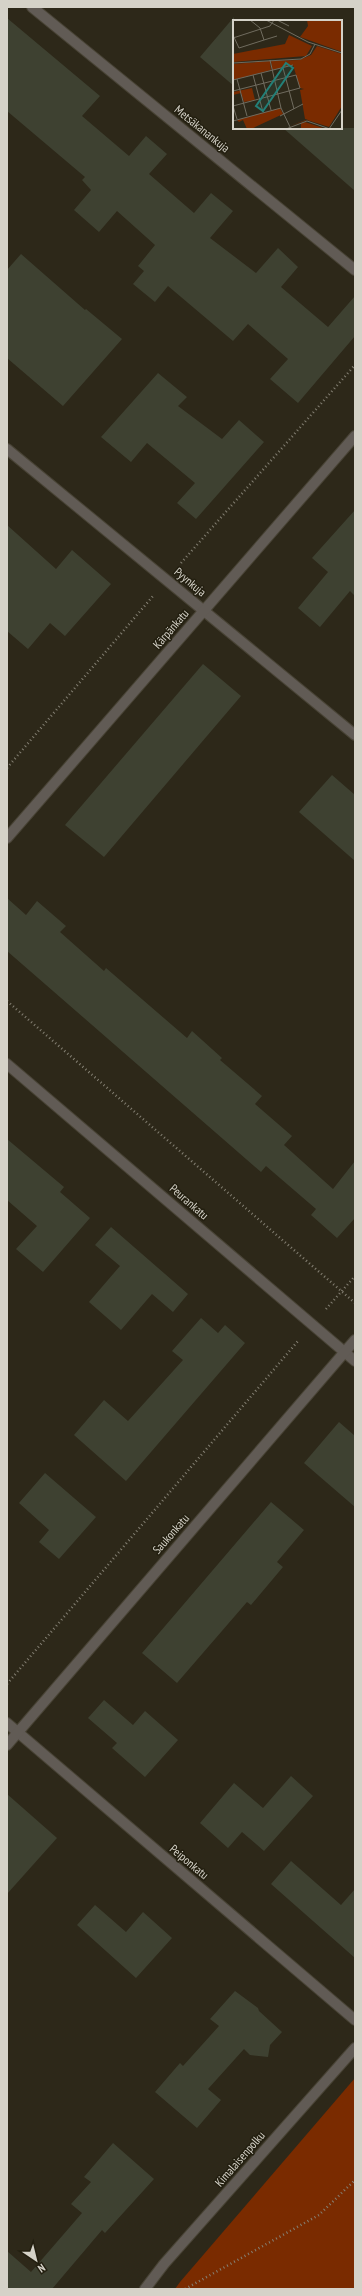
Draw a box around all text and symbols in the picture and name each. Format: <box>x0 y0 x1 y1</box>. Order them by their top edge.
inset map <box>233 20 342 129</box>
street label: Metsäkanankuja <box>172 102 233 156</box>
street label: Pyynkuja <box>171 564 210 599</box>
street label: Kärpänkatu <box>149 606 192 651</box>
street label: Peurankatu <box>167 1181 212 1223</box>
street label: Saukonkatu <box>149 1511 192 1557</box>
street label: Peiponkatu <box>167 1841 212 1882</box>
street label: Kimalaisenpolku <box>211 2128 268 2190</box>
north arrow <box>16 2240 56 2280</box>
text: N <box>35 2261 48 2276</box>

